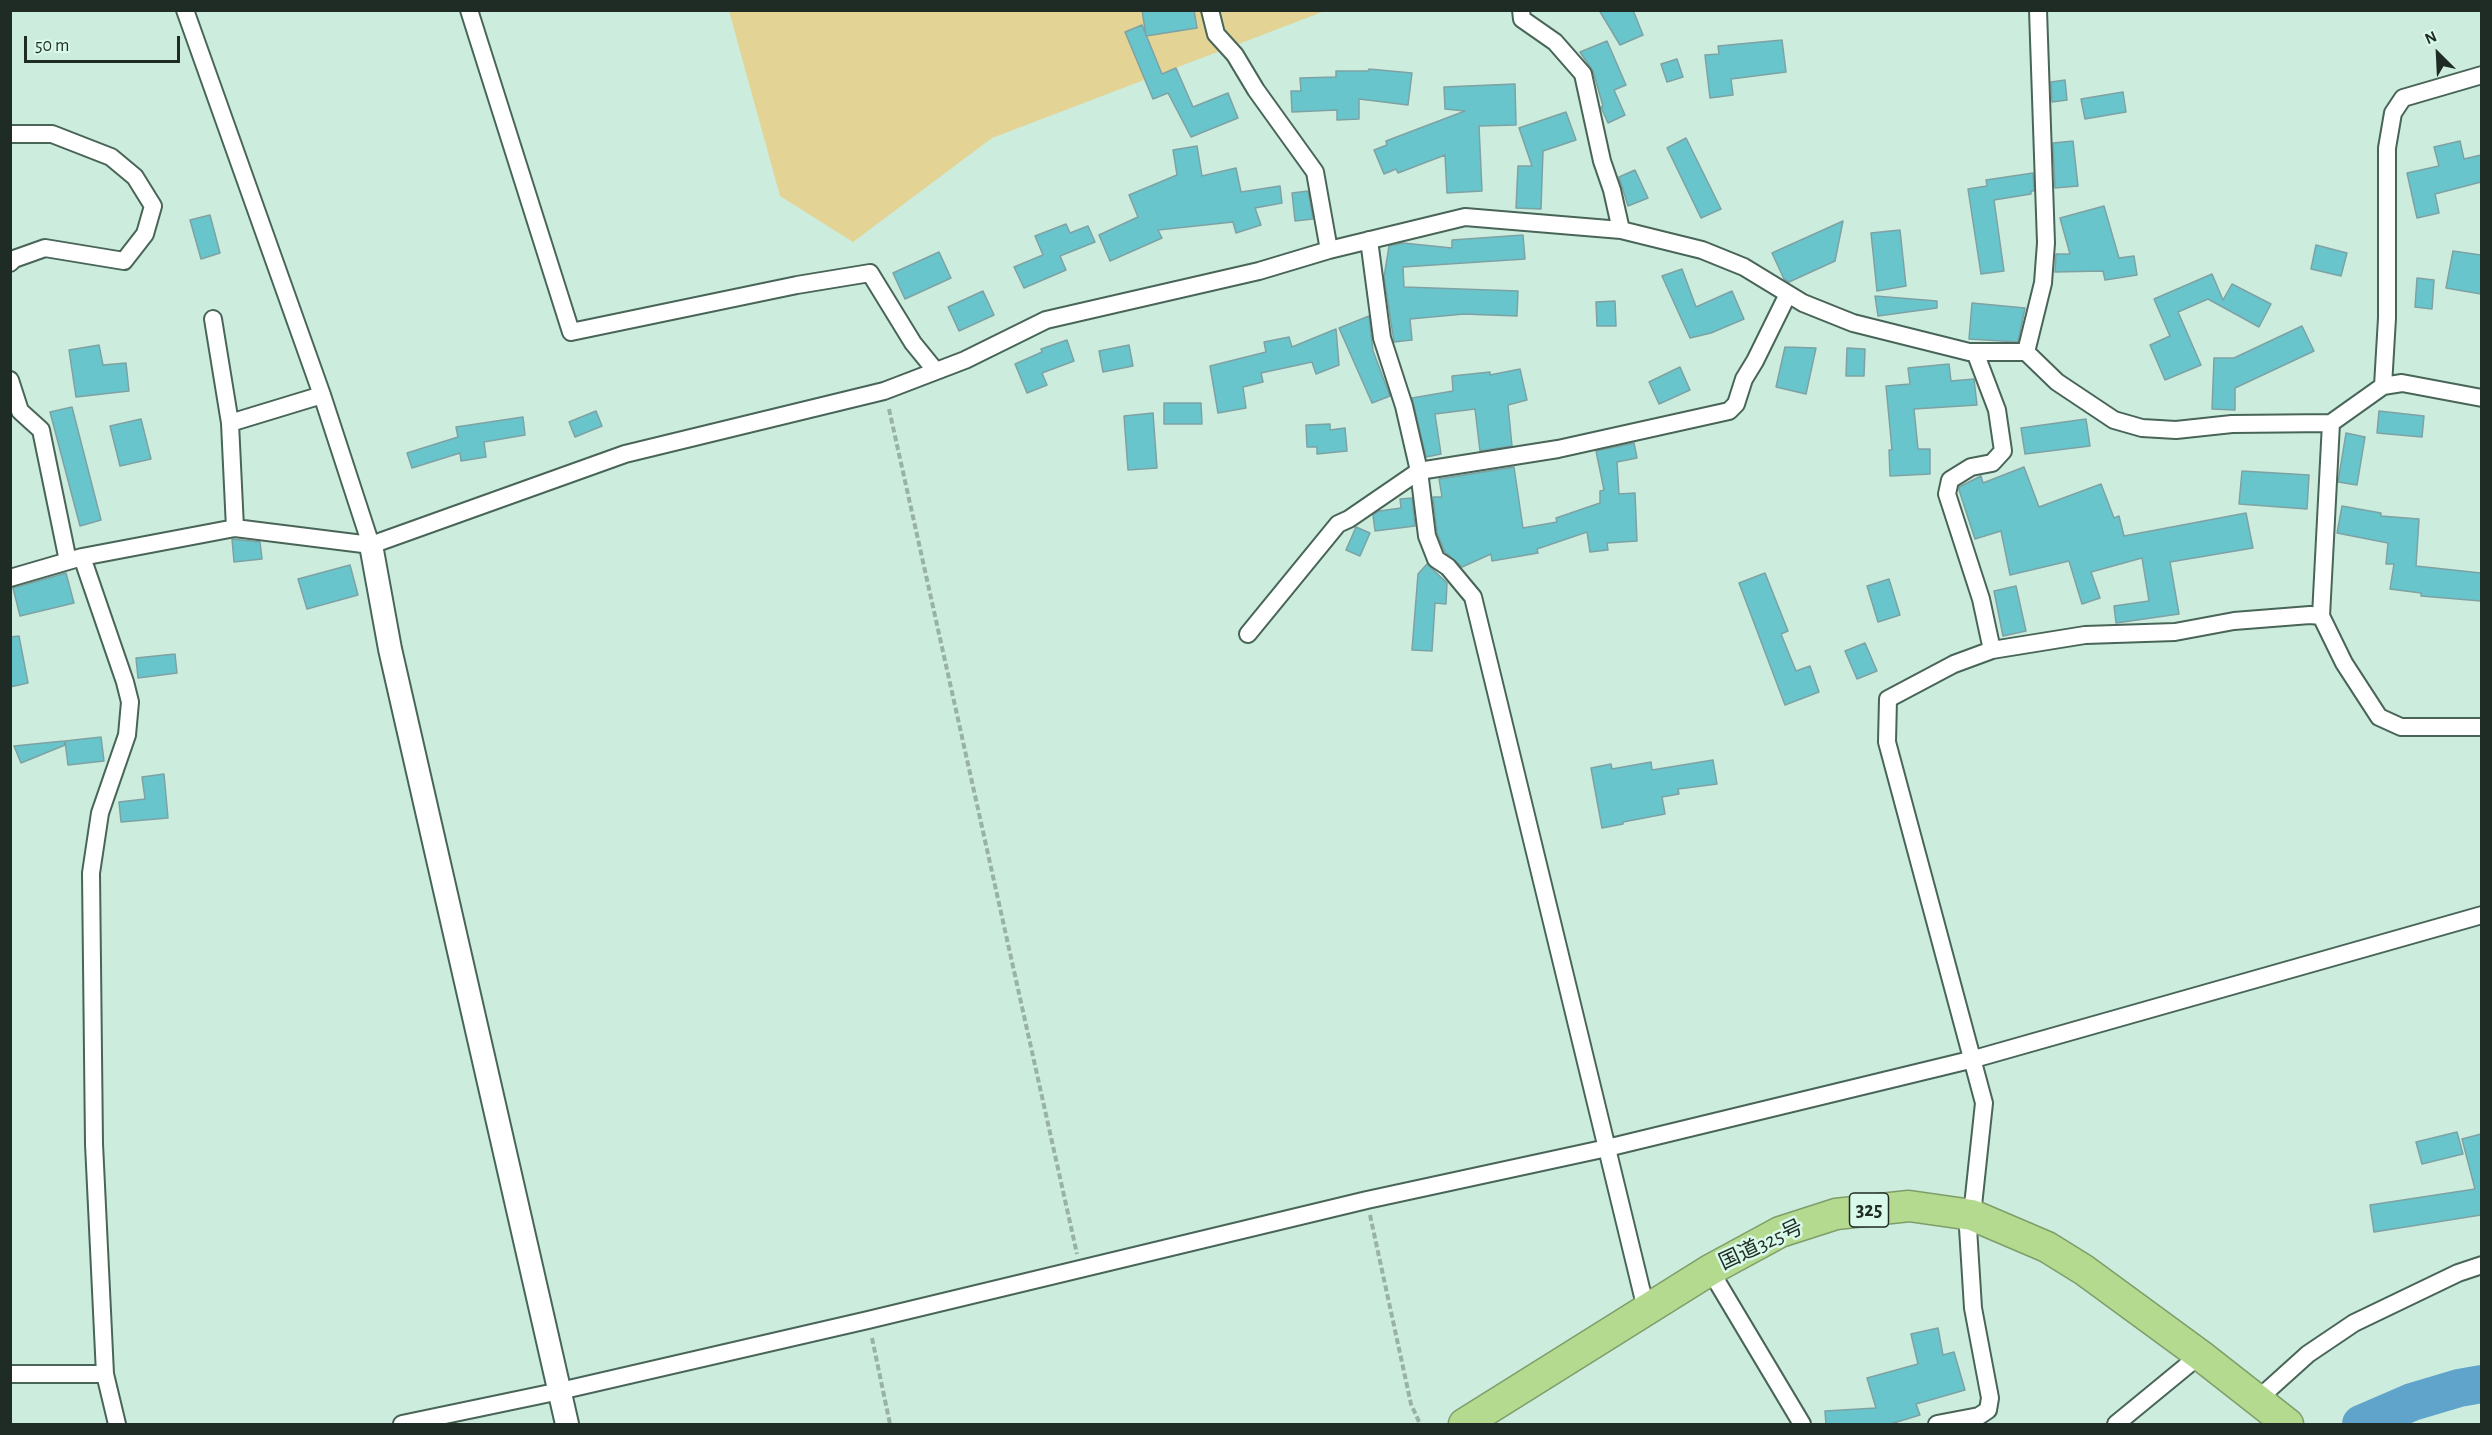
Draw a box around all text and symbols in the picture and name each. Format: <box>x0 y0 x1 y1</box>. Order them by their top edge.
scale bar <box>27 24 183 62</box>
north arrow <box>2408 24 2468 84</box>
text: N <box>2422 28 2439 47</box>
text: 50 m <box>35 37 69 55</box>
road number: 325 <box>1850 1193 1888 1227</box>
street label: 国道325号 <box>1715 1215 1807 1275</box>

